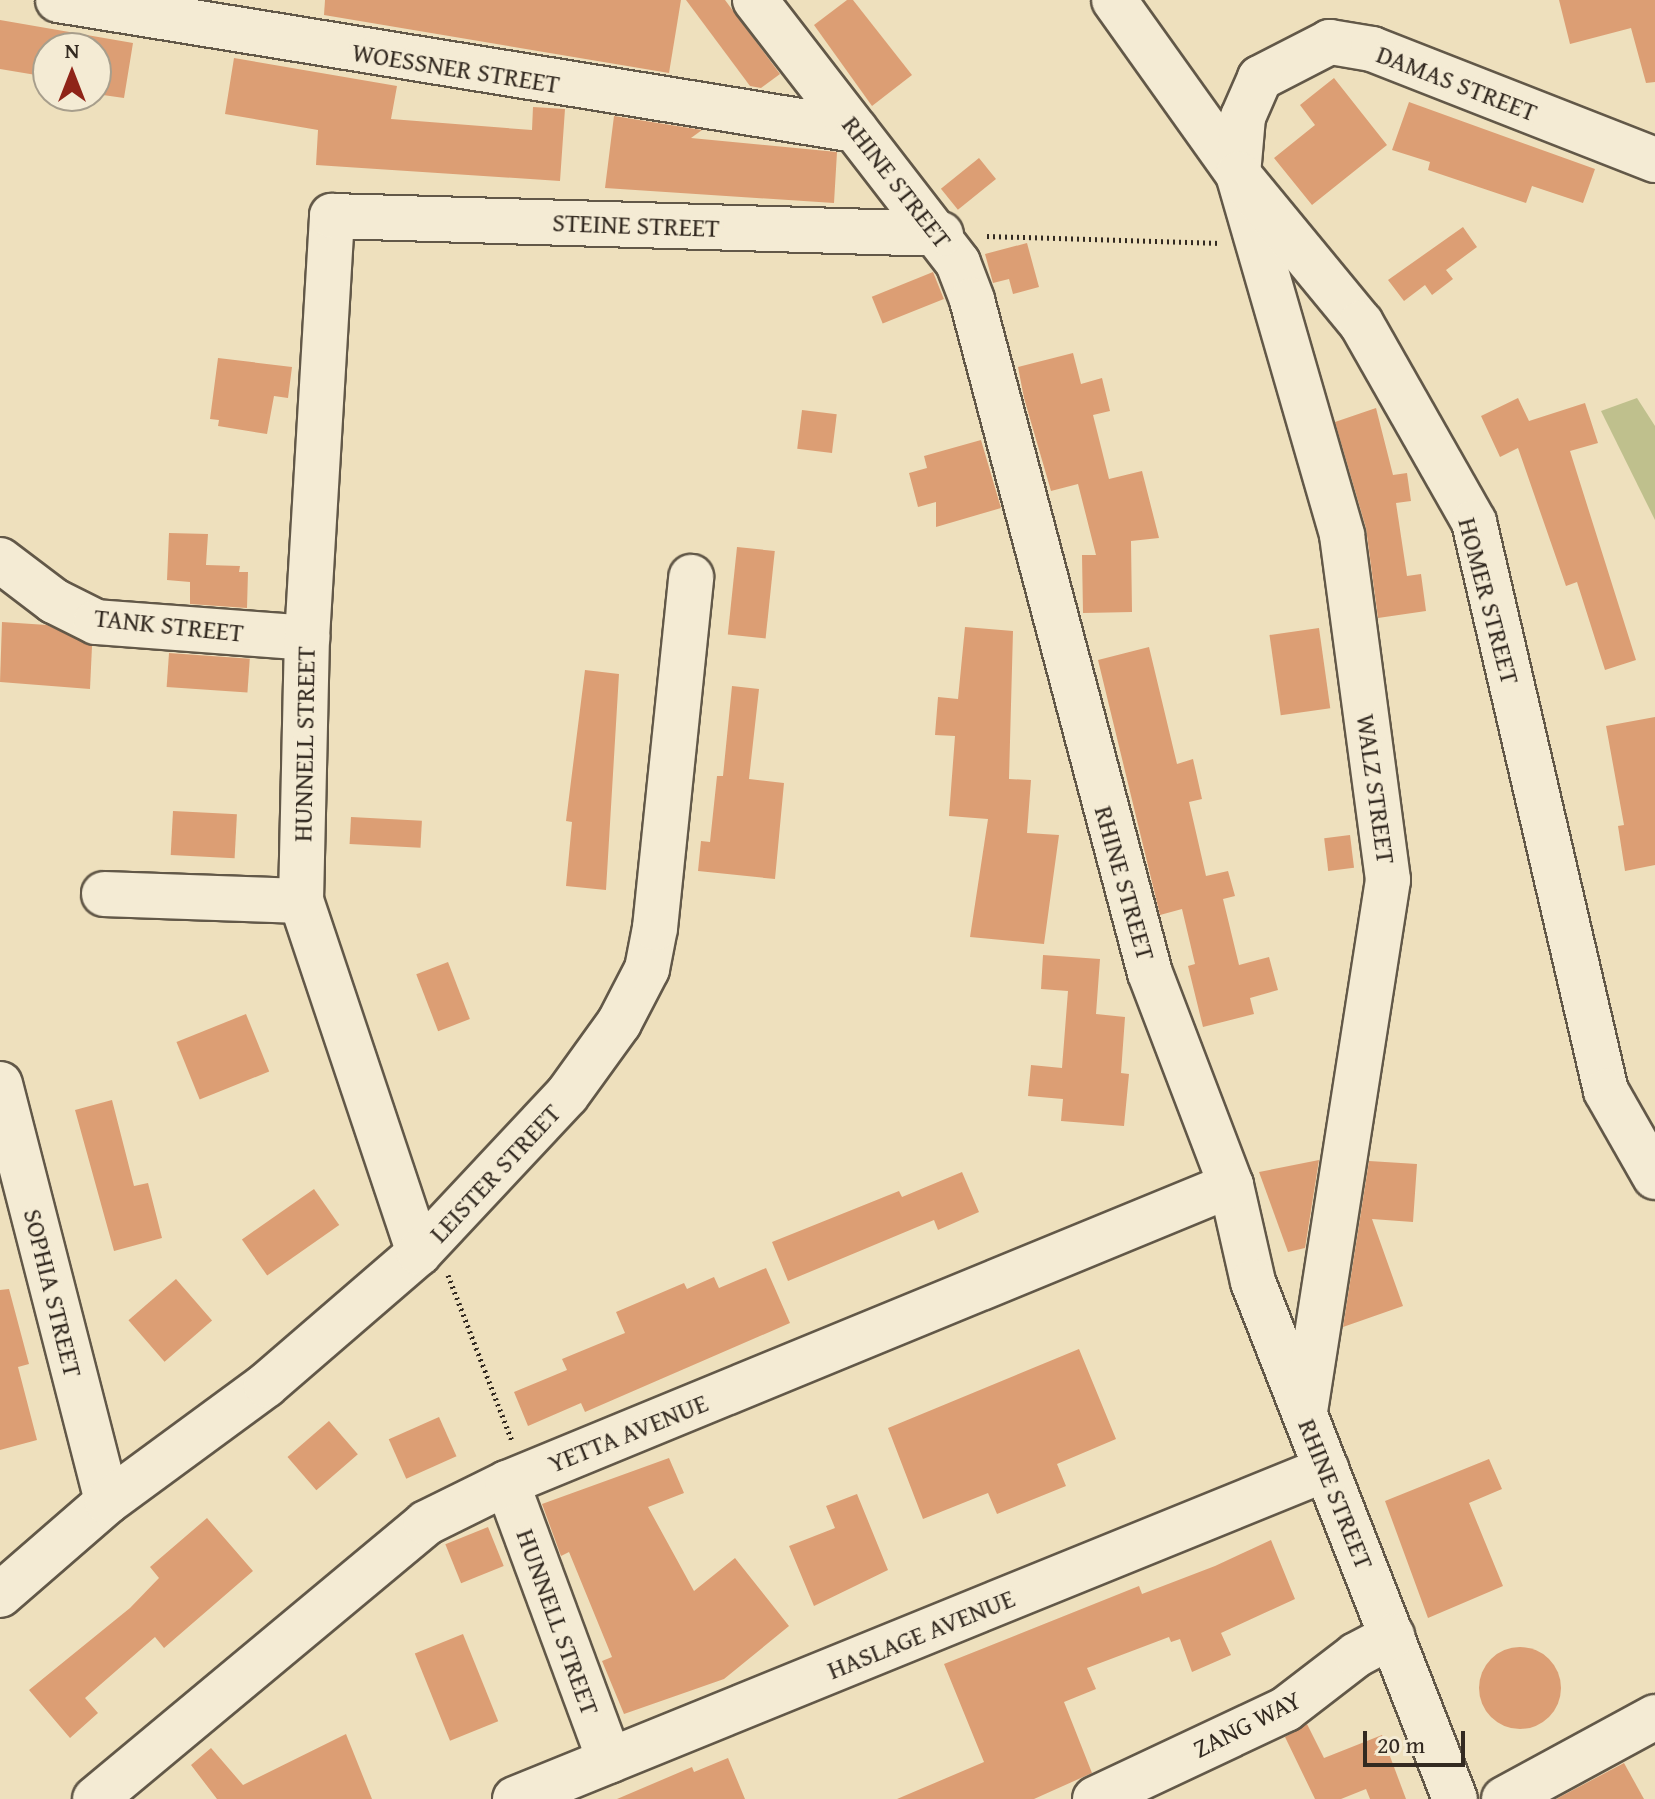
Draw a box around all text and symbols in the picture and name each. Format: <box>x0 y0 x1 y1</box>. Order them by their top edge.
north arrow <box>32 32 112 112</box>
text: N <box>65 34 79 66</box>
street label: WOESSNER STREET <box>350 36 562 100</box>
street label: DAMAS STREET <box>1372 38 1542 128</box>
street label: RHINE STREET <box>836 110 958 254</box>
street label: STEINE STREET <box>552 206 720 244</box>
street label: HOMER STREET <box>1452 514 1526 688</box>
street label: TANK STREET <box>93 602 245 648</box>
street label: HUNNELL STREET <box>287 646 321 842</box>
street label: WALZ STREET <box>1350 712 1402 866</box>
street label: RHINE STREET <box>1088 802 1162 964</box>
street label: LEISTER STREET <box>423 1097 567 1249</box>
street label: SOPHIA STREET <box>17 1206 89 1380</box>
street label: YETTA AVENUE <box>544 1387 712 1479</box>
street label: RHINE STREET <box>1292 1414 1380 1574</box>
street label: HUNNELL STREET <box>510 1525 606 1719</box>
street label: HASLAGE AVENUE <box>823 1582 1019 1686</box>
street label: ZANG WAY <box>1188 1684 1306 1764</box>
scale bar <box>1367 1715 1469 1765</box>
text: 20 m <box>1377 1727 1425 1762</box>

